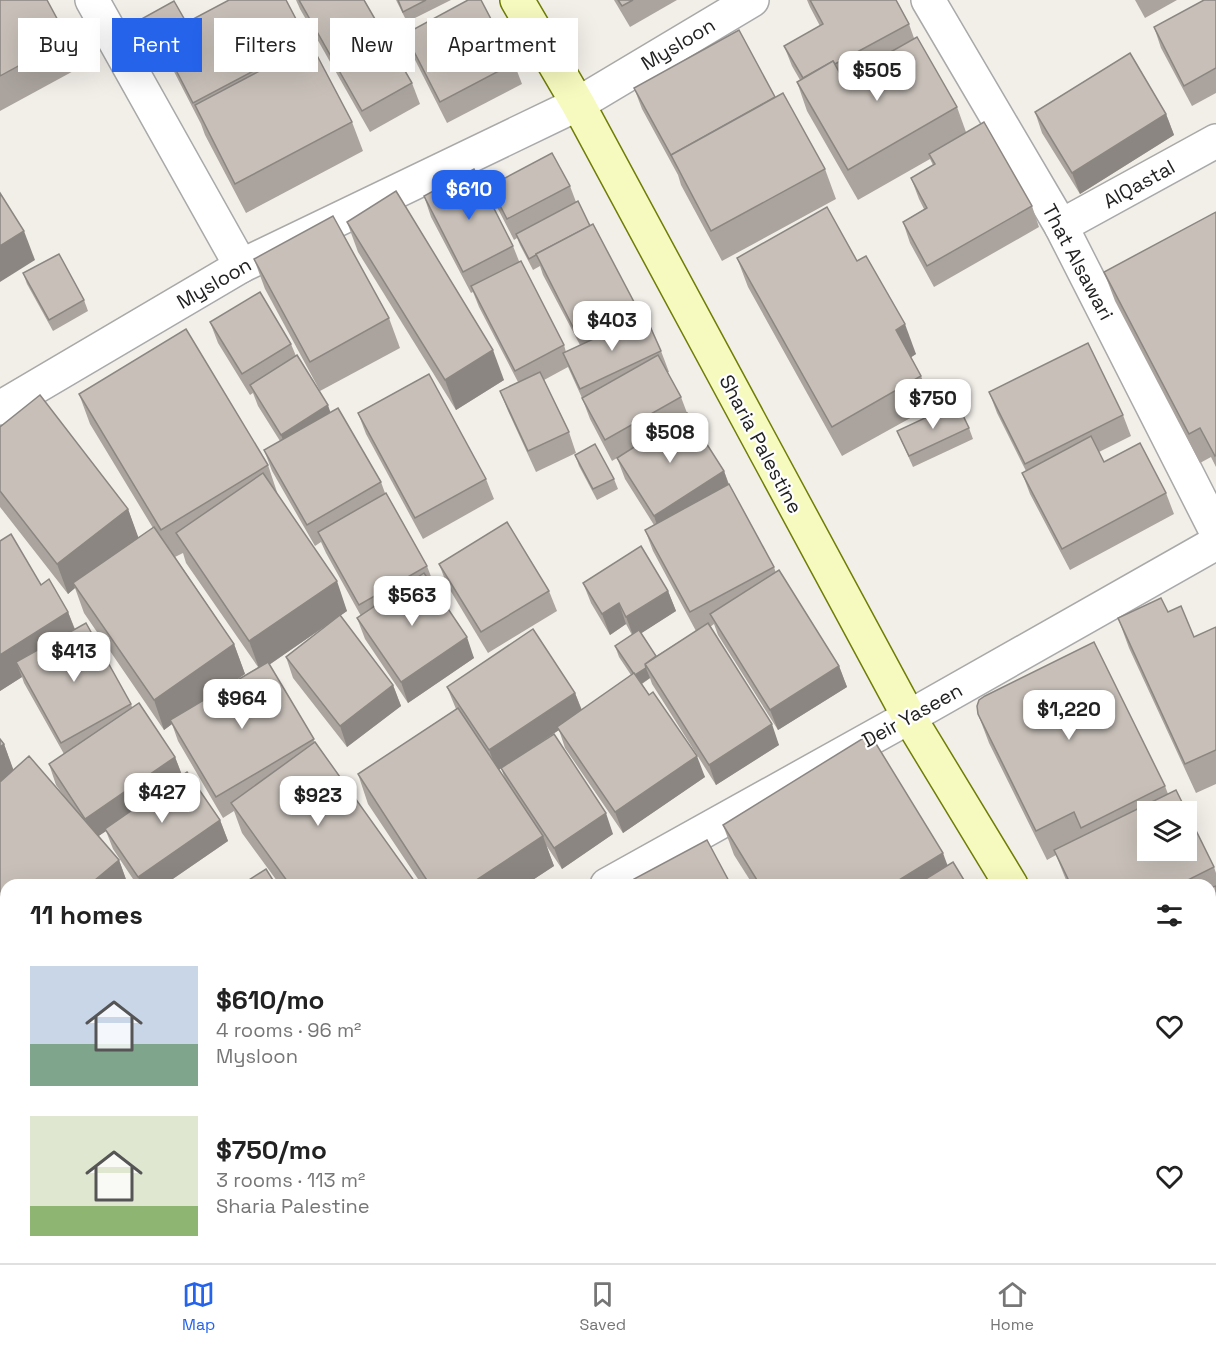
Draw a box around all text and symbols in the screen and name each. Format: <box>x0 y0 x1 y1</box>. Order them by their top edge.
street label: Mysloon <box>636 12 720 76</box>
chip: Buy <box>18 18 100 72</box>
chip: Rent <box>112 18 202 72</box>
chip: Filters <box>214 18 318 72</box>
chip: New <box>330 18 415 72</box>
chip: Apartment <box>427 18 578 72</box>
pin: $505 <box>841 51 913 102</box>
text: $505 <box>852 57 902 83</box>
street label: AlQastal <box>1099 154 1179 214</box>
pin: $610 <box>433 170 505 221</box>
text: $610 <box>446 176 492 202</box>
street label: That Alsawari <box>1036 199 1120 325</box>
street label: Mysloon <box>172 251 256 315</box>
pin: $403 <box>576 301 648 352</box>
text: $403 <box>587 307 637 333</box>
street label: Sharia Palestine <box>713 370 809 518</box>
pin: $750 <box>897 379 969 430</box>
text: $750 <box>909 385 957 411</box>
pin: $508 <box>634 413 706 464</box>
text: $508 <box>645 419 695 445</box>
pin: $563 <box>376 576 448 627</box>
text: $563 <box>388 582 436 608</box>
pin: $413 <box>38 632 110 683</box>
text: $413 <box>51 638 97 664</box>
street label: Deir Yaseen <box>857 677 967 753</box>
pin: $964 <box>206 679 278 730</box>
text: $964 <box>217 685 267 711</box>
pin: $1,220 <box>1020 690 1118 741</box>
text: $1,220 <box>1037 696 1101 722</box>
pin: $427 <box>126 773 198 824</box>
pin: $923 <box>282 776 354 827</box>
text: $427 <box>138 779 186 805</box>
text: $923 <box>294 782 342 808</box>
map controls <box>1137 801 1197 861</box>
button: layers <box>1137 801 1197 861</box>
text: 11 homes <box>30 898 143 932</box>
icon: filters <box>1153 899 1186 932</box>
text: $610/mo <box>216 983 325 1017</box>
icon: home <box>78 990 150 1062</box>
icon: heart <box>1153 1010 1186 1043</box>
text: 4 rooms · 96 m² <box>216 1017 361 1043</box>
text: Mysloon <box>216 1043 298 1069</box>
text: $750/mo <box>216 1133 327 1167</box>
icon: home <box>78 1140 150 1212</box>
icon: heart <box>1153 1160 1186 1193</box>
text: 3 rooms · 113 m² <box>216 1167 365 1193</box>
text: Sharia Palestine <box>216 1193 370 1219</box>
tab: Map <box>182 1278 215 1335</box>
tab: Saved <box>580 1278 626 1335</box>
tab: Home <box>990 1278 1034 1335</box>

